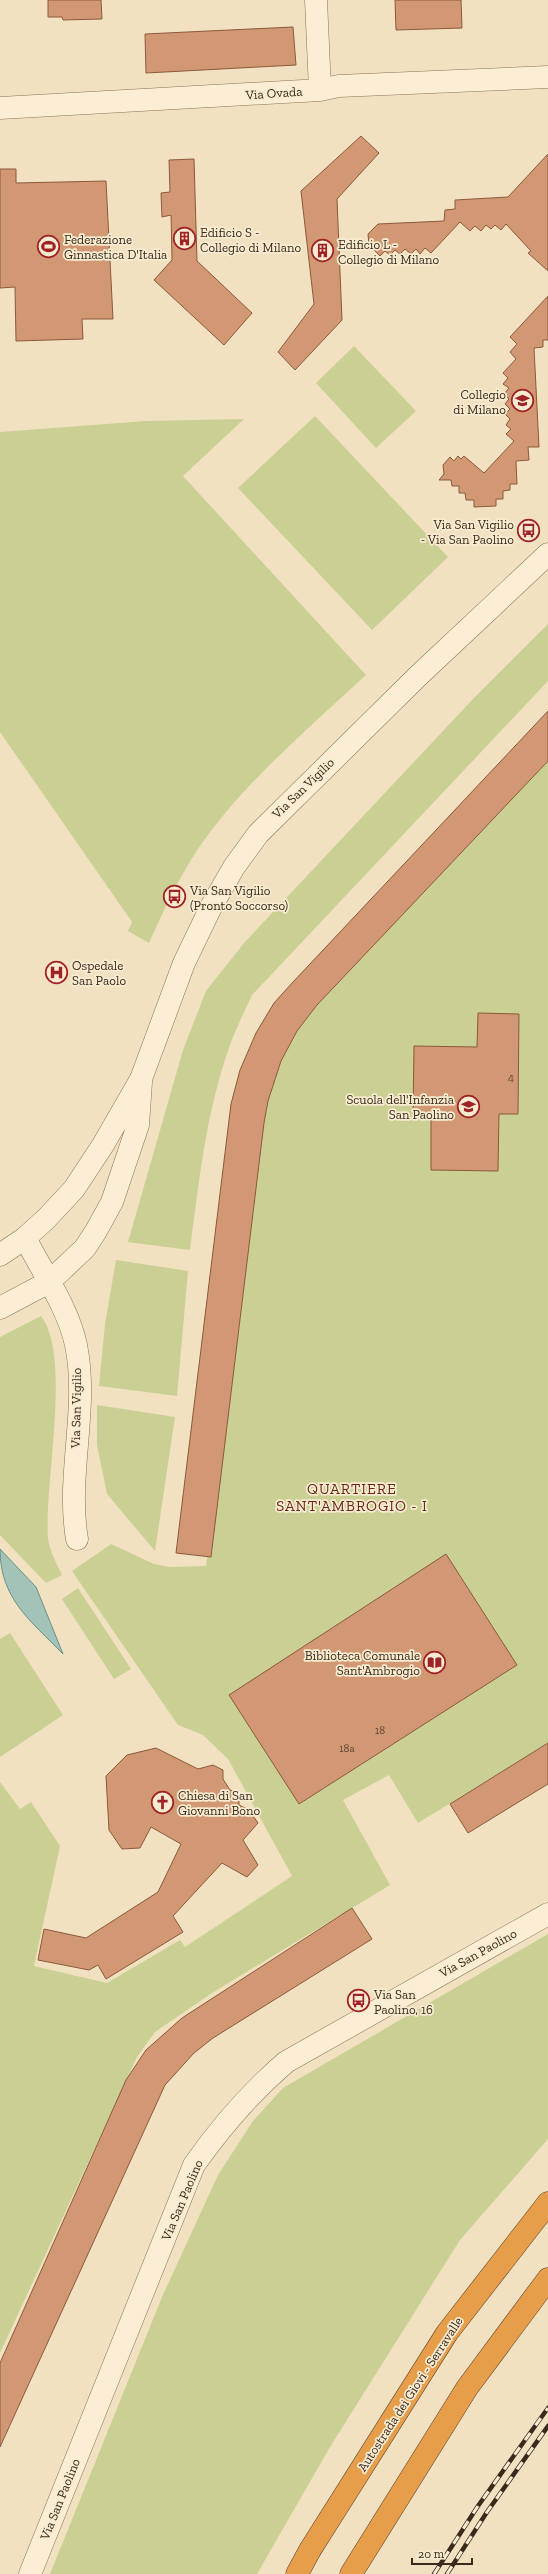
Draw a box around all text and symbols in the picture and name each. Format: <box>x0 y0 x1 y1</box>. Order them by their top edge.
street label: Via Ovada <box>244 83 304 103</box>
place label: Edificio S - Collegio di Milano <box>200 225 301 255</box>
building icon: Edificio S - Collegio di Milano <box>171 226 197 252</box>
place label: Federazione Ginnastica D'Italia <box>64 232 168 262</box>
sports icon: Federazione Ginnastica D'Italia <box>36 233 62 259</box>
place label: Edificio L - Collegio di Milano <box>338 237 439 267</box>
building icon: Edificio L - Collegio di Milano <box>310 238 336 264</box>
place label: Collegio di Milano <box>453 387 506 417</box>
school or university icon: Collegio di Milano <box>509 388 535 414</box>
place label: Via San Vigilio - Via San Paolino <box>421 517 514 547</box>
bus stop icon: Via San Vigilio - Via San Paolino <box>516 518 542 544</box>
street label: Via San Vigilio <box>268 754 337 822</box>
place label: Via San Vigilio (Pronto Soccorso) <box>189 883 289 913</box>
bus stop icon: Via San Vigilio (Pronto Soccorso) <box>161 884 187 910</box>
place label: Ospedale San Paolo <box>72 958 126 988</box>
hospital icon: Ospedale San Paolo <box>44 959 70 985</box>
house number: 4 <box>508 1071 514 1084</box>
place label: Scuola dell'Infanzia San Paolino <box>346 1092 455 1122</box>
school or university icon: Scuola dell'Infanzia San Paolino <box>456 1093 482 1119</box>
street label: Via San Vigilio <box>68 1367 84 1449</box>
district label: QUARTIERE SANT'AMBROGIO - I <box>276 1480 428 1515</box>
place label: Biblioteca Comunale Sant'Ambrogio <box>305 1648 420 1678</box>
library icon: Biblioteca Comunale Sant'Ambrogio <box>422 1649 448 1675</box>
house number: 18 <box>375 1724 385 1737</box>
house number: 18a <box>339 1742 355 1755</box>
place label: Chiesa di San Giovanni Bono <box>178 1788 260 1818</box>
church icon: Chiesa di San Giovanni Bono <box>150 1789 176 1815</box>
street label: Via San Paolino <box>436 1925 520 1981</box>
place label: Via San Paolino, 16 <box>373 1987 433 2017</box>
bus stop icon: Via San Paolino, 16 <box>346 1988 372 2014</box>
street label: Via San Paolino <box>158 2157 206 2244</box>
street label: Autostrada dei Giovi - Serravalle <box>354 2314 466 2474</box>
street label: Via San Paolino <box>37 2456 83 2543</box>
scale bar <box>412 2540 472 2566</box>
text: 20 m <box>418 2547 445 2561</box>

